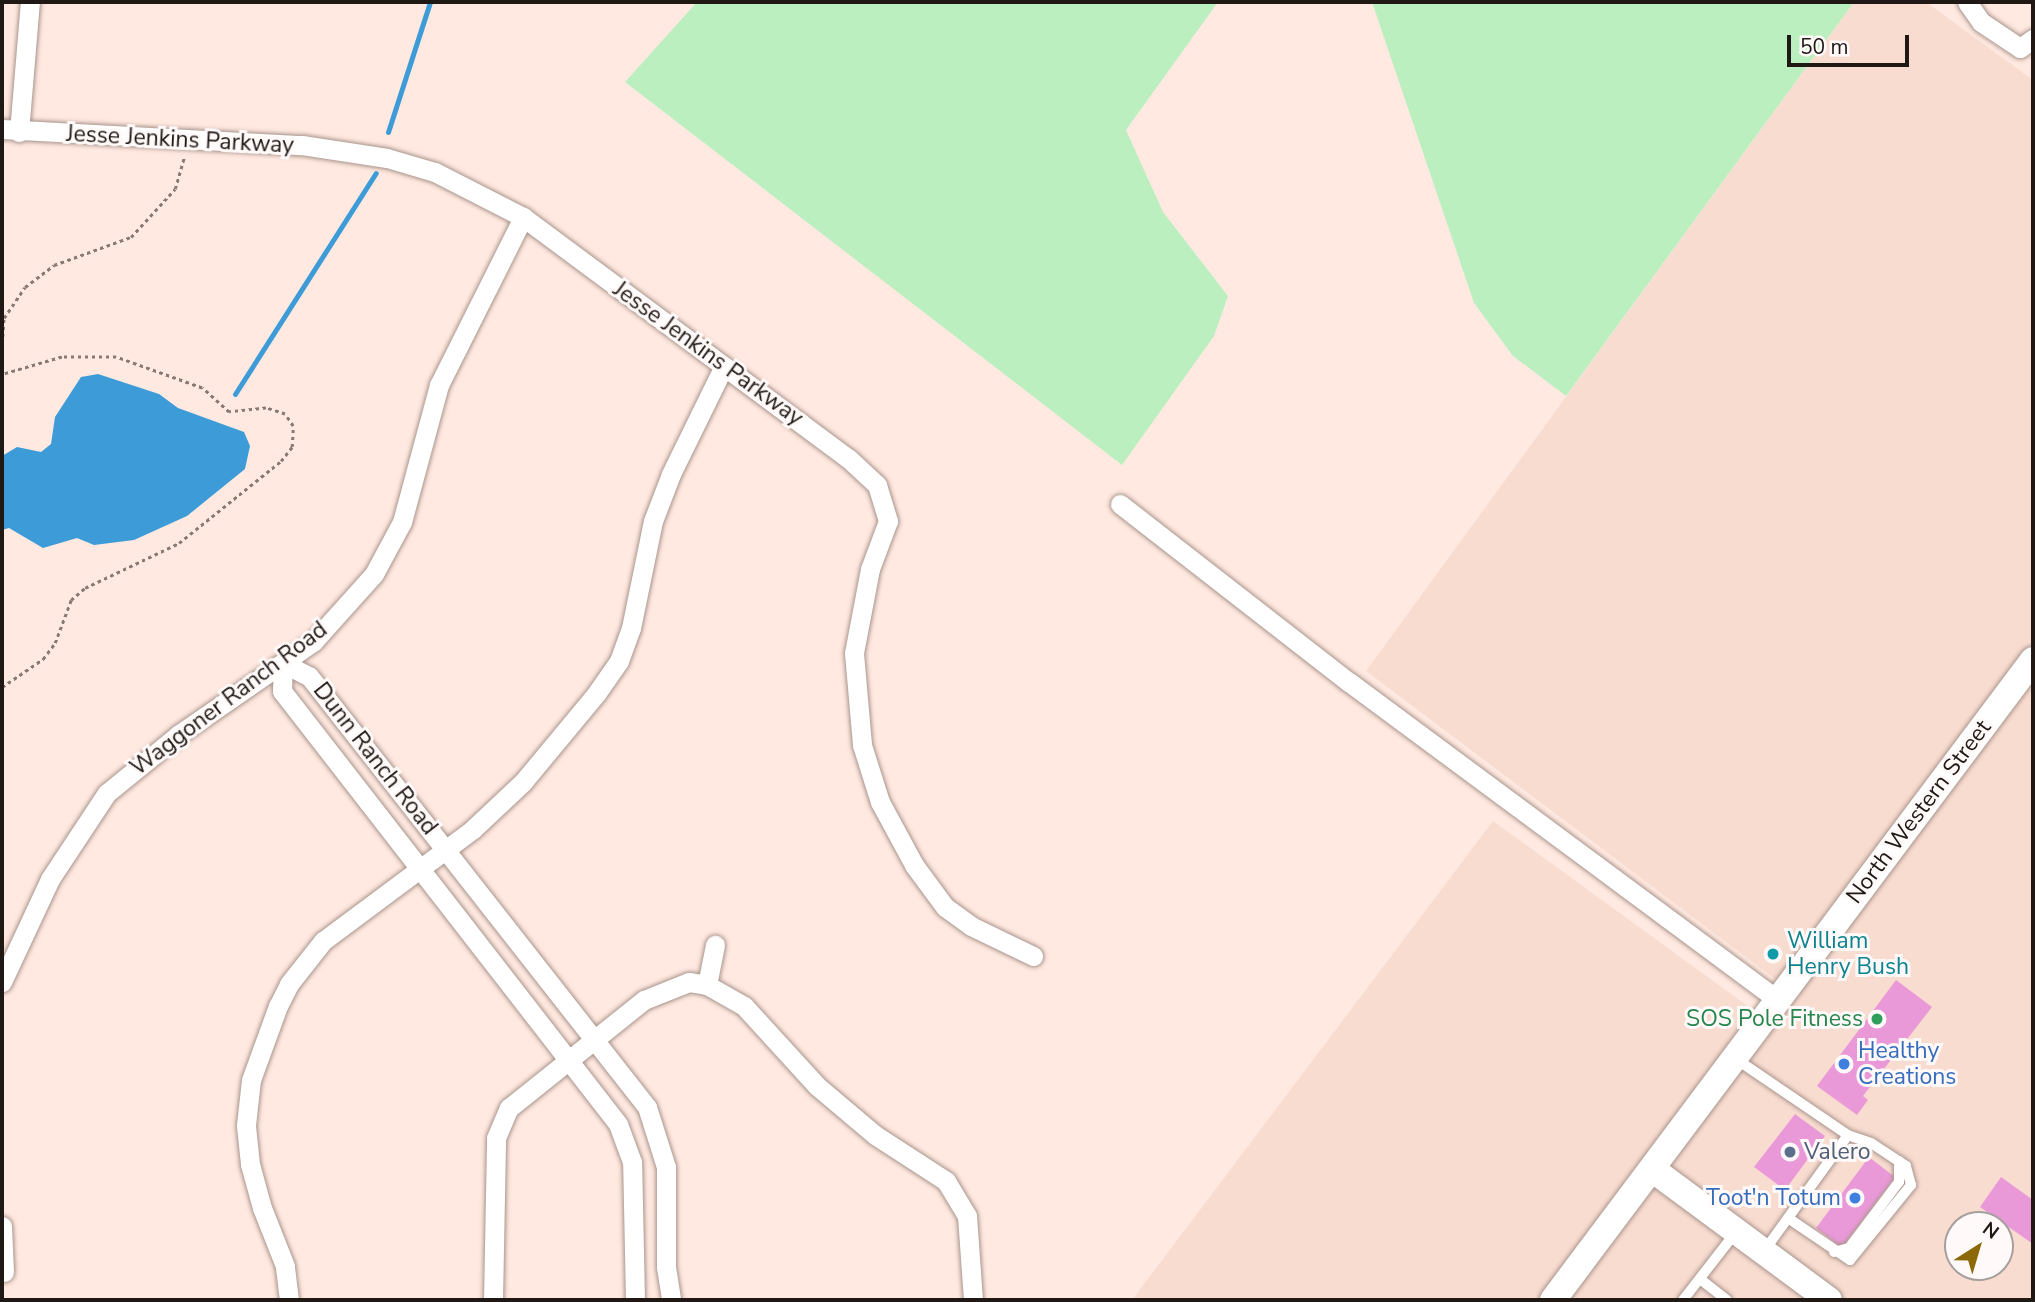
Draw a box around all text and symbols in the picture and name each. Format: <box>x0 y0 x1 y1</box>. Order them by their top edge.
scale bar <box>1790 21 1912 65</box>
text: 50 m <box>1800 33 1849 61</box>
street label: Jesse Jenkins Parkway <box>65 120 295 160</box>
street label: Jesse Jenkins Parkway <box>608 276 808 432</box>
street label: Waggoner Ranch Road <box>125 616 333 782</box>
street label: Dunn Ranch Road <box>307 677 443 841</box>
street label: North Western Street <box>1841 715 1997 909</box>
place label: William Henry Bush <box>1787 927 1909 981</box>
marker: William Henry Bush <box>1765 946 1781 962</box>
place label: SOS Pole Fitness <box>1686 1005 1863 1033</box>
marker: SOS Pole Fitness <box>1869 1011 1885 1027</box>
place label: Healthy Creations <box>1858 1037 1956 1091</box>
marker: Healthy Creations <box>1836 1056 1852 1072</box>
place label: Valero <box>1804 1138 1871 1166</box>
marker: Valero <box>1782 1144 1798 1160</box>
place label: Toot'n Totum <box>1706 1184 1841 1212</box>
marker: Toot'n Totum <box>1847 1190 1863 1206</box>
north arrow <box>1944 1211 2014 1281</box>
text: N <box>1977 1216 2004 1245</box>

